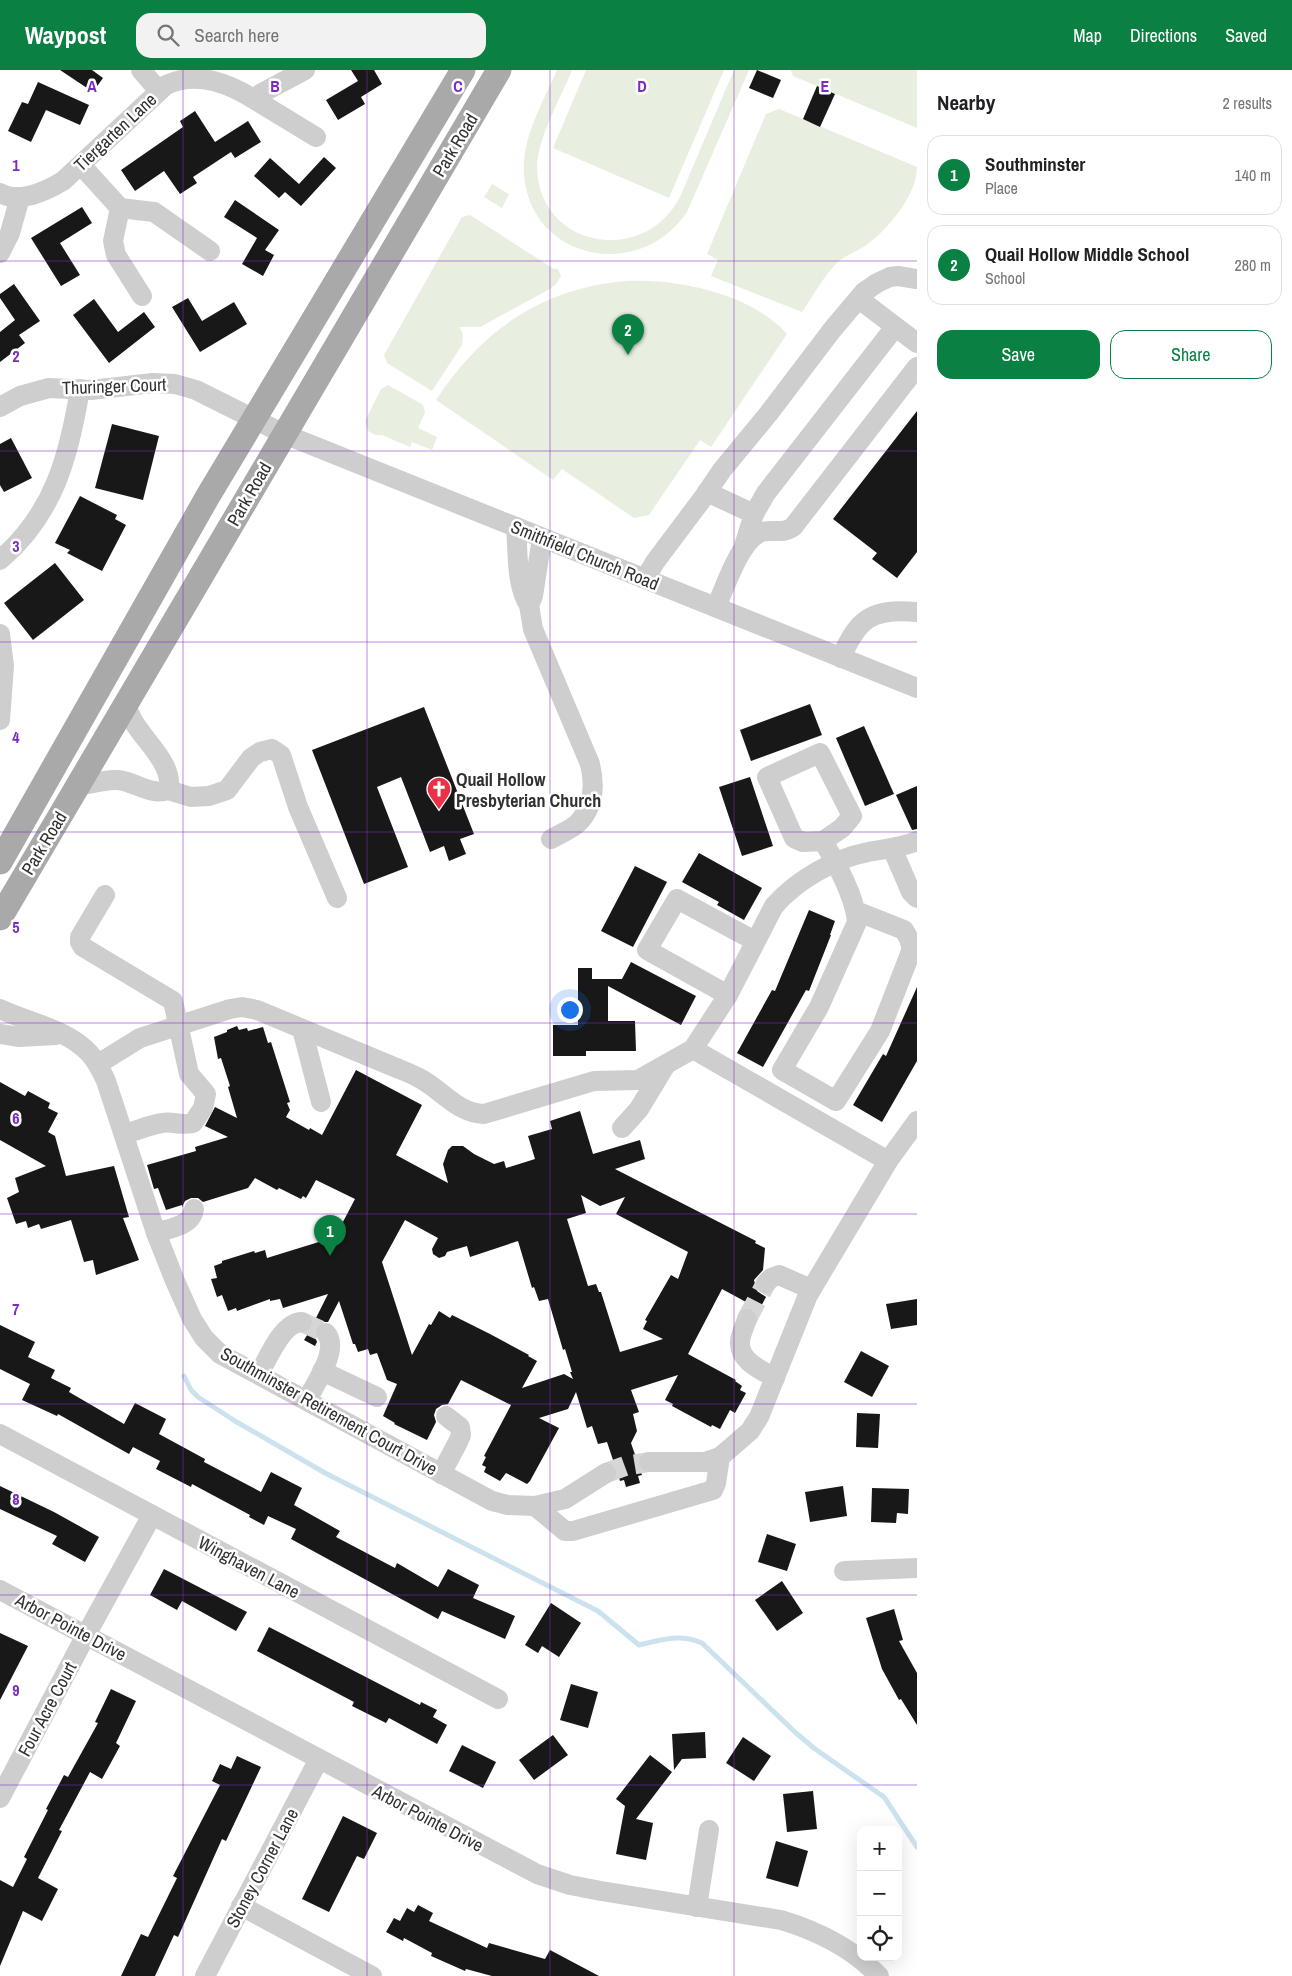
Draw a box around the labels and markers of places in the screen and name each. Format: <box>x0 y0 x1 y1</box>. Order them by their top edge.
pin: 2 <box>612 314 644 355</box>
place label: Quail Hollow Presbyterian Church <box>456 767 601 813</box>
church icon: Quail Hollow Presbyterian Church <box>426 776 452 810</box>
pin: 1 <box>314 1215 346 1256</box>

